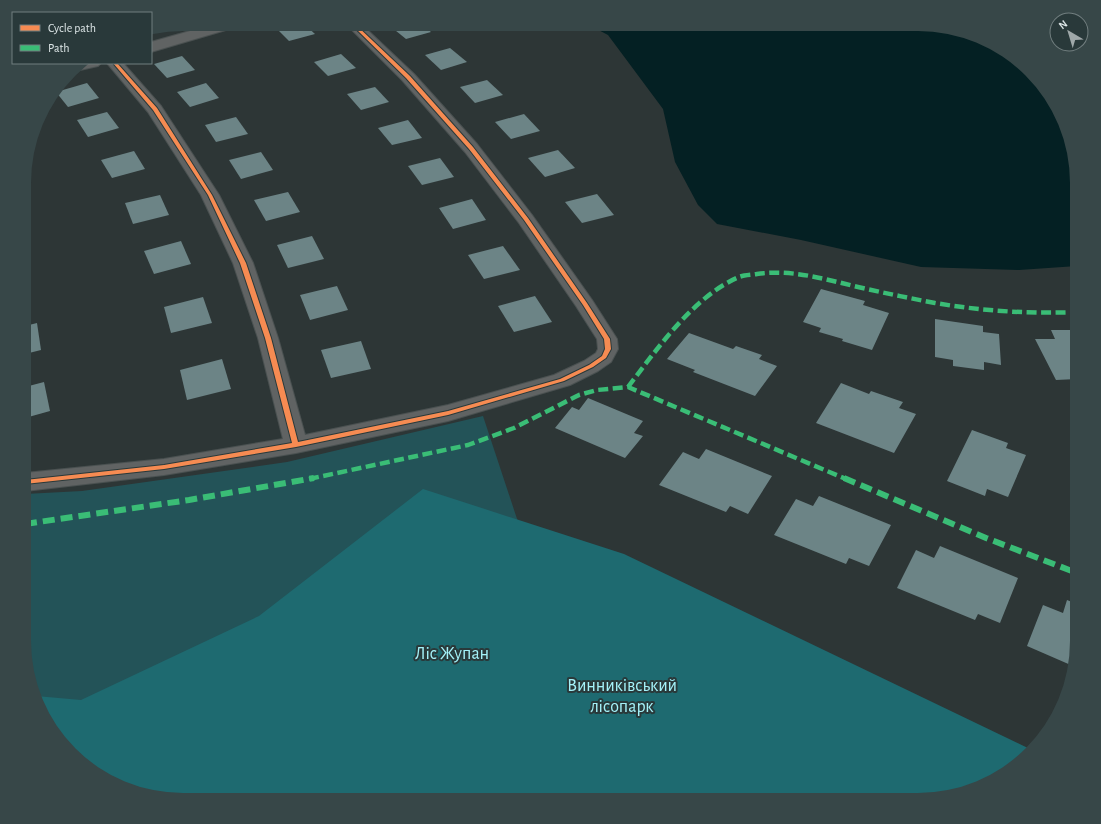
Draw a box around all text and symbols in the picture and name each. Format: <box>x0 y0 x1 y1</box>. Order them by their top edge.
legend <box>12 12 152 64</box>
north arrow <box>1049 12 1089 52</box>
text: N <box>1057 18 1070 31</box>
text: Cycle path <box>48 22 96 35</box>
text: Path <box>48 42 70 54</box>
park label: Ліс Жупан <box>415 645 489 663</box>
park label: Винниківський лісопарк <box>567 677 677 716</box>

